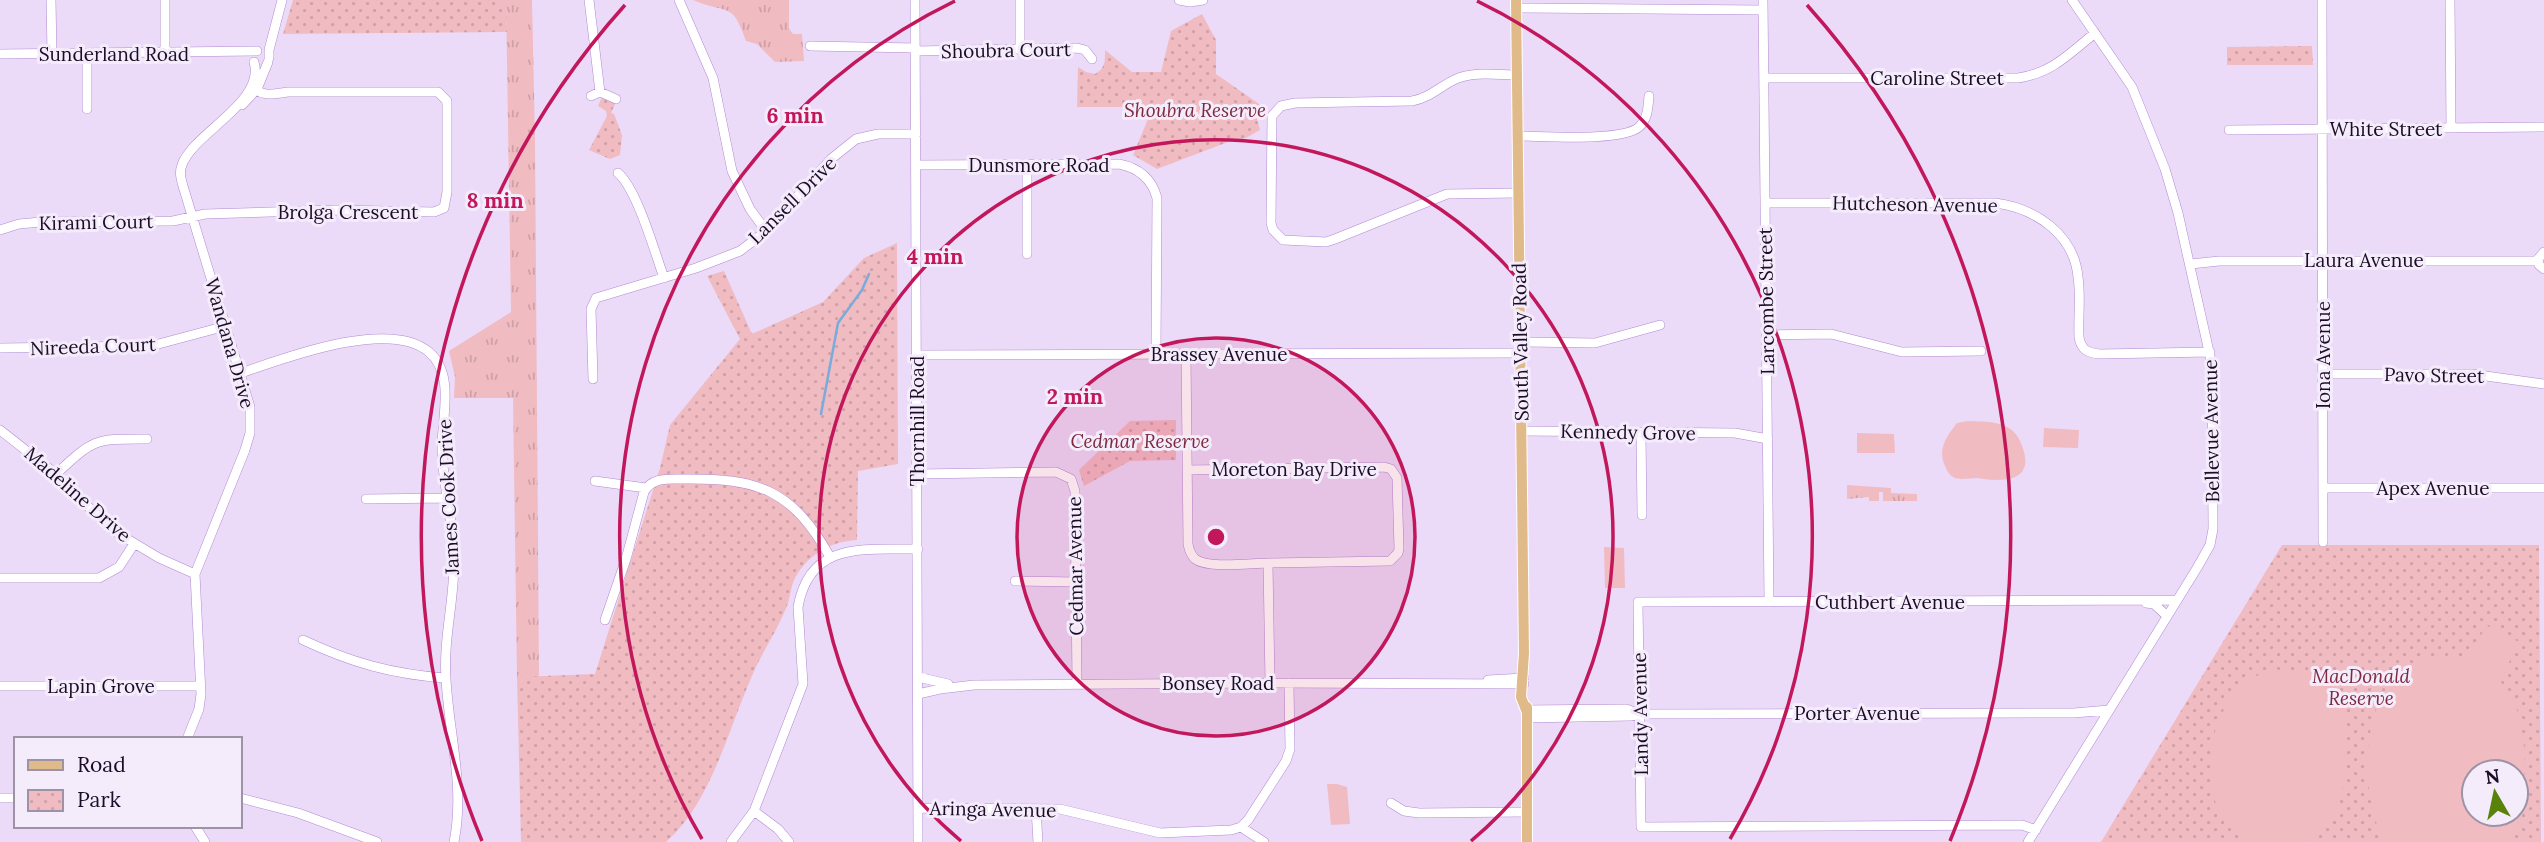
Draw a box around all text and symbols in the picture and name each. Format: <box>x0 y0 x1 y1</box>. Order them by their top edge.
street label: Shoubra Court <box>941 37 1072 63</box>
street label: Sunderland Road <box>39 42 189 66</box>
street label: Caroline Street <box>1870 66 2004 90</box>
park label: Shoubra Reserve <box>1124 98 1266 122</box>
text: 6 min <box>766 102 824 129</box>
street label: White Street <box>2330 117 2443 141</box>
street label: Lansell Drive <box>743 151 841 249</box>
street label: Dunsmore Road <box>968 153 1110 177</box>
text: 8 min <box>466 187 524 214</box>
street label: Hutcheson Avenue <box>1832 191 1998 217</box>
street label: Brolga Crescent <box>278 200 419 224</box>
street label: Kirami Court <box>38 209 154 235</box>
street label: Larcombe Street <box>1753 226 1779 375</box>
text: 4 min <box>907 243 963 270</box>
street label: Laura Avenue <box>2304 248 2424 272</box>
street label: South Valley Road <box>1507 263 1533 421</box>
street label: Wandana Drive <box>200 275 260 411</box>
street label: Iona Avenue <box>2311 301 2335 409</box>
street label: Nireeda Court <box>30 332 157 360</box>
street label: Brassey Avenue <box>1151 342 1287 366</box>
street label: Thornhill Road <box>905 356 929 486</box>
street label: Bellevue Avenue <box>2198 359 2224 503</box>
street label: Pavo Street <box>2384 362 2485 388</box>
text: 2 min <box>1047 383 1103 410</box>
street label: James Cook Drive <box>432 419 464 576</box>
street label: Kennedy Grove <box>1560 419 1696 445</box>
park label: Cedmar Reserve <box>1070 429 1210 453</box>
street label: Madeline Drive <box>20 441 136 547</box>
street label: Moreton Bay Drive <box>1211 457 1377 481</box>
street label: Apex Avenue <box>2376 476 2490 500</box>
street label: Cedmar Avenue <box>1062 496 1088 636</box>
centre of rings <box>1204 525 1228 549</box>
street label: Cuthbert Avenue <box>1815 590 1965 614</box>
street label: Landy Avenue <box>1627 652 1653 776</box>
park label: MacDonald Reserve <box>2312 664 2411 710</box>
street label: Bonsey Road <box>1162 671 1274 695</box>
street label: Lapin Grove <box>47 674 155 698</box>
street label: Porter Avenue <box>1794 701 1920 725</box>
legend <box>14 737 242 828</box>
text: Road <box>77 751 126 778</box>
north arrow <box>2460 758 2530 828</box>
text: N <box>2483 763 2502 789</box>
text: Park <box>77 786 121 813</box>
street label: Aringa Avenue <box>928 796 1057 822</box>

